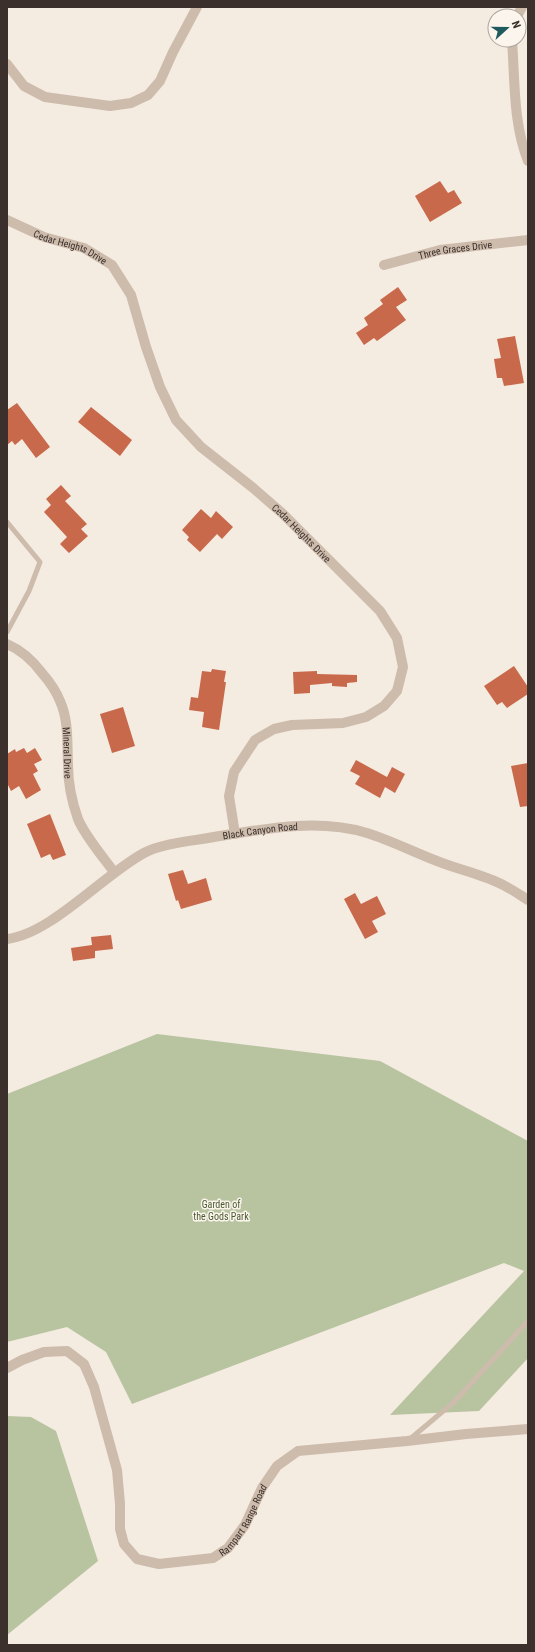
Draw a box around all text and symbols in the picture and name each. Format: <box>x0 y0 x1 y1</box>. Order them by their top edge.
north arrow <box>487 8 527 48</box>
text: N <box>509 19 523 30</box>
street label: Cedar Heights Drive <box>32 228 109 267</box>
street label: Three Graces Drive <box>417 239 493 262</box>
street label: Cedar Heights Drive <box>270 502 333 565</box>
street label: Mineral Drive <box>61 727 74 779</box>
street label: Black Canyon Road <box>222 821 298 842</box>
park label: Garden of the Gods Park <box>193 1199 249 1222</box>
street label: Rampart Range Road <box>217 1482 269 1558</box>

